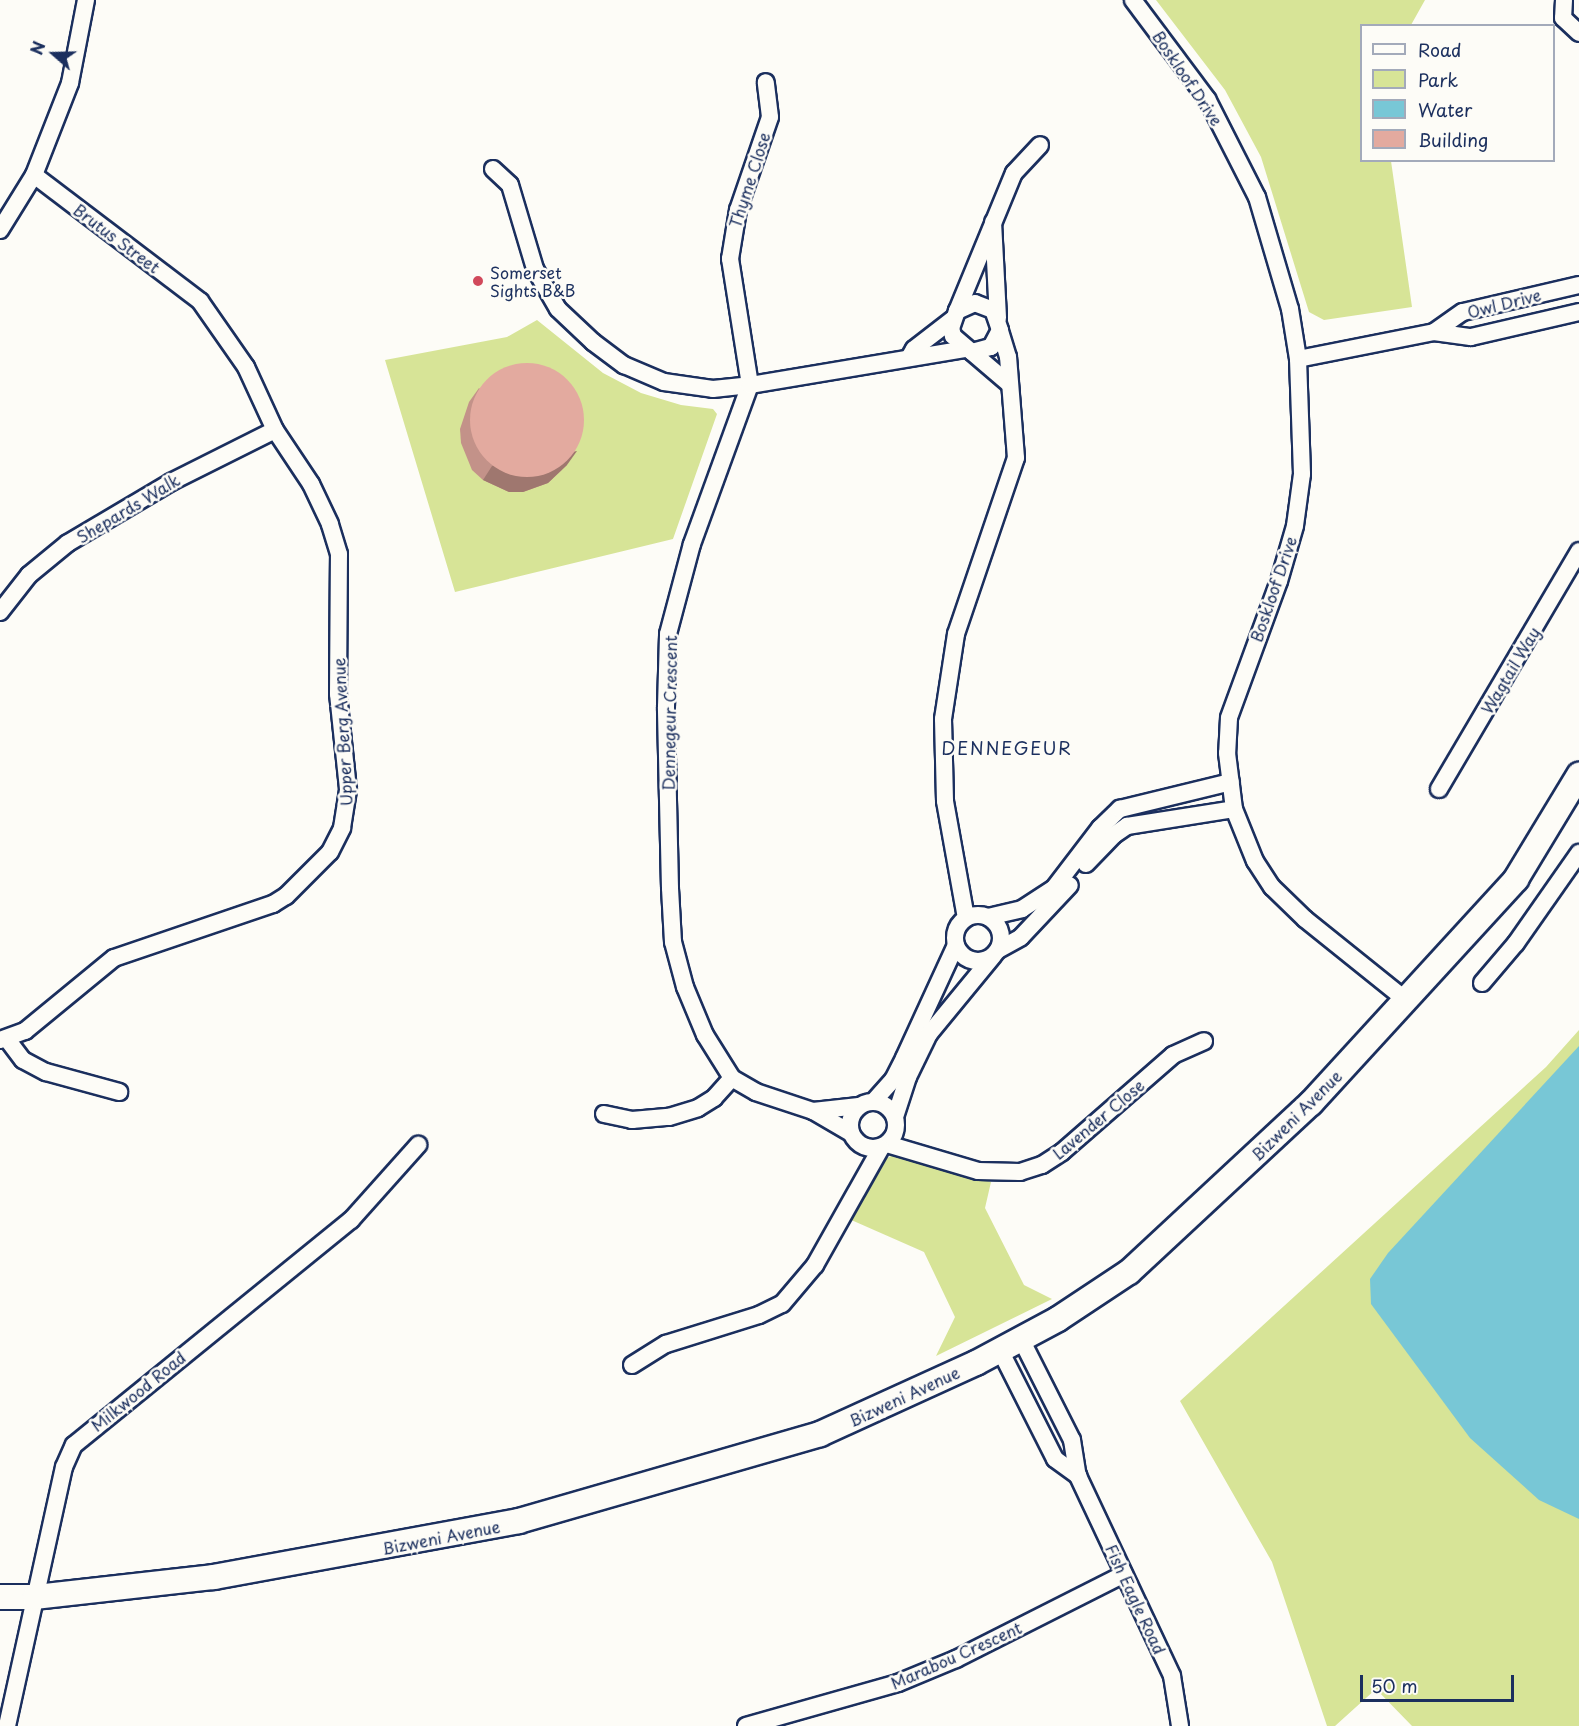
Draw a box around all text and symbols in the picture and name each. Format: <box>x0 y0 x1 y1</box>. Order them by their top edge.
north arrow <box>24 24 84 84</box>
legend <box>1360 24 1555 162</box>
street label: Boskloof Drive <box>1149 27 1227 129</box>
text: Road <box>1418 36 1462 63</box>
text: N <box>24 38 51 58</box>
text: Park <box>1418 66 1458 93</box>
text: Water <box>1418 96 1472 123</box>
text: Building <box>1418 126 1488 153</box>
street label: Thyme Close <box>725 130 773 230</box>
street label: Brutus Street <box>70 199 164 277</box>
place label: Somerset Sights B&B <box>490 262 576 300</box>
marker: Somerset Sights B&B <box>471 274 485 288</box>
street label: Owl Drive <box>1465 284 1543 322</box>
street label: Shepards Walk <box>73 470 183 546</box>
street label: Boskloof Drive <box>1246 534 1300 644</box>
street label: Wagtail Way <box>1476 623 1544 717</box>
street label: Dennegeur Crescent <box>658 635 680 791</box>
street label: Upper Berg Avenue <box>329 658 355 806</box>
district label: DENNEGEUR <box>942 737 1072 759</box>
street label: Bizweni Avenue <box>1247 1066 1345 1164</box>
street label: Lavender Close <box>1048 1075 1148 1163</box>
street label: Milkwood Road <box>87 1347 189 1435</box>
street label: Bizweni Avenue <box>846 1362 962 1430</box>
street label: Bizweni Avenue <box>380 1516 502 1558</box>
street label: Fish Eagle Road <box>1102 1540 1170 1658</box>
street label: Marabou Crescent <box>887 1617 1025 1693</box>
scale bar <box>1363 1663 1518 1701</box>
text: 50 m <box>1371 1672 1418 1699</box>

